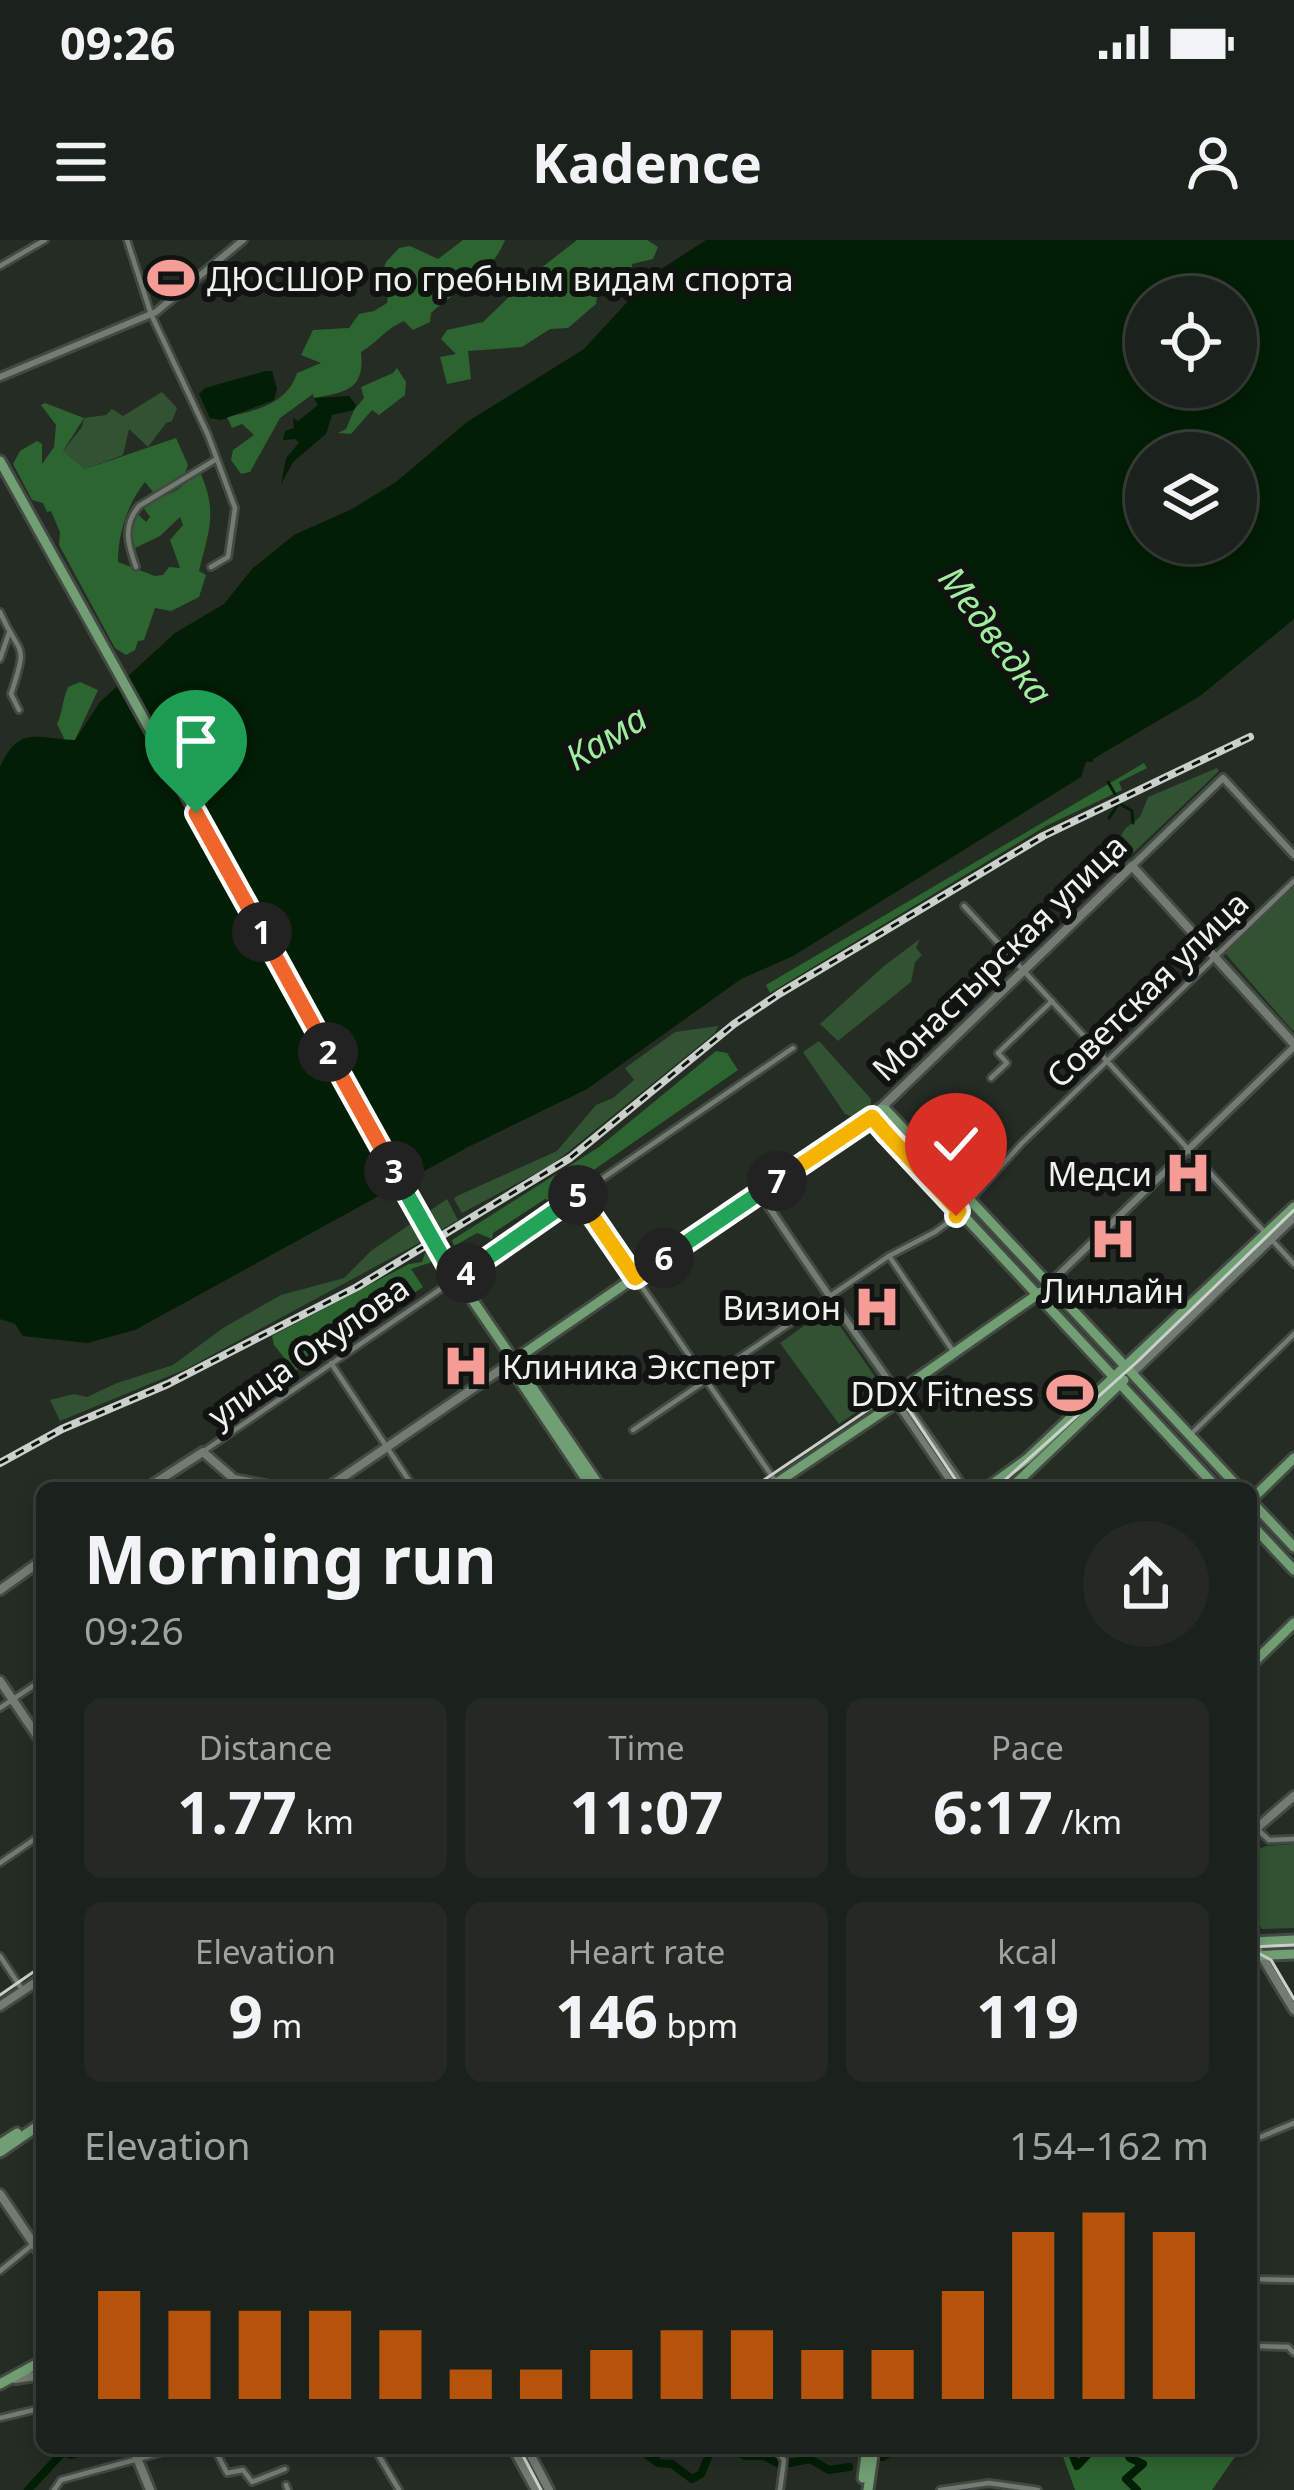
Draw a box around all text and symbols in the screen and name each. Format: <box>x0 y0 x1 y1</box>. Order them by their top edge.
text: 09:26 <box>60 12 176 73</box>
text: Kadence <box>532 125 762 199</box>
icon: menu <box>48 129 114 195</box>
icon: person <box>1180 129 1246 195</box>
sports icon: ДЮСШОР по гребным видам спорта <box>146 253 196 303</box>
place label: ДЮСШОР по гребным видам спорта <box>207 256 793 301</box>
map controls <box>1125 276 1257 564</box>
button: locate <box>1125 276 1257 408</box>
button: layers <box>1125 432 1257 564</box>
water label: Медведка <box>928 556 1064 714</box>
pin <box>145 690 247 813</box>
water label: Кама <box>556 693 656 781</box>
icon: arrive <box>163 708 229 774</box>
street label: Монастырская улица <box>862 824 1136 1090</box>
street label: Советская улица <box>1036 881 1258 1097</box>
pin: 1 <box>232 902 292 962</box>
text: 1 <box>253 909 271 954</box>
pin: 2 <box>298 1022 358 1082</box>
text: 2 <box>319 1029 337 1074</box>
pin <box>905 1093 1007 1216</box>
icon: check <box>923 1111 989 1177</box>
pin: 3 <box>364 1141 424 1201</box>
text: 3 <box>385 1148 403 1193</box>
hospital icon: Медси <box>1163 1148 1213 1198</box>
pin: 7 <box>747 1151 807 1211</box>
place label: Медси <box>1047 1151 1152 1196</box>
text: 7 <box>768 1158 786 1203</box>
pin: 5 <box>548 1165 608 1225</box>
text: 5 <box>569 1172 587 1217</box>
hospital icon: Линлайн <box>1088 1214 1138 1264</box>
pin: 6 <box>634 1228 694 1288</box>
text: 6 <box>655 1235 673 1280</box>
pin: 4 <box>436 1243 496 1303</box>
text: 4 <box>457 1250 475 1295</box>
street label: улица Окулова <box>198 1265 418 1437</box>
place label: Линлайн <box>1042 1268 1184 1313</box>
hospital icon: Визион <box>852 1282 902 1332</box>
place label: Визион <box>723 1285 841 1330</box>
hospital icon: Клиника Эксперт <box>441 1341 491 1391</box>
place label: Клиника Эксперт <box>502 1344 775 1389</box>
sports icon: DDX Fitness <box>1045 1368 1095 1418</box>
place label: DDX Fitness <box>850 1371 1034 1416</box>
text: Morning run <box>84 1513 497 1603</box>
button: share <box>1083 1521 1209 1647</box>
text: 09:26 <box>84 1603 184 1656</box>
text: Distance <box>199 1725 332 1770</box>
text: Time <box>608 1725 685 1770</box>
text: Pace <box>991 1725 1064 1770</box>
text: 1.77 <box>177 1770 297 1852</box>
text: 11:07 <box>569 1770 724 1852</box>
text: 6:17 <box>933 1770 1053 1852</box>
text: km <box>297 1799 354 1844</box>
text: /km <box>1053 1799 1122 1844</box>
text: Elevation <box>195 1929 336 1974</box>
text: Heart rate <box>568 1929 725 1974</box>
text: kcal <box>997 1929 1058 1974</box>
text: 9 <box>229 1974 263 2056</box>
text: 146 <box>555 1974 658 2056</box>
text: 119 <box>976 1974 1079 2056</box>
text: m <box>263 2003 302 2048</box>
text: bpm <box>658 2003 738 2048</box>
text: Elevation <box>84 2118 251 2171</box>
text: 154–162 m <box>1009 2118 1209 2171</box>

